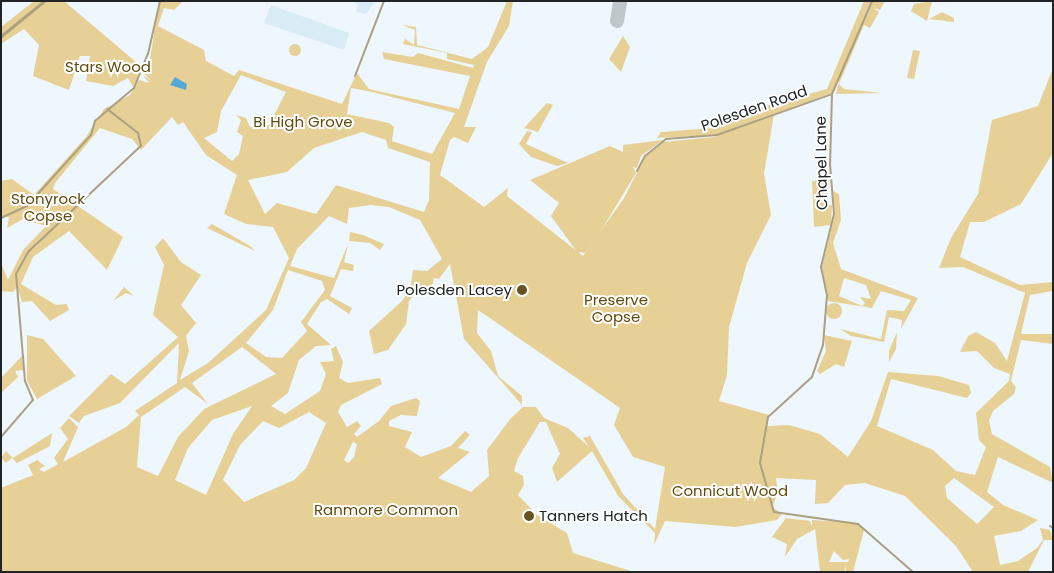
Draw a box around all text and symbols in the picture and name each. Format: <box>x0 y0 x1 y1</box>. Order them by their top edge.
park label: Stars Wood <box>65 58 151 76</box>
street label: Polesden Road <box>699 81 809 135</box>
park label: Bi High Grove <box>253 113 353 131</box>
street label: Chapel Lane <box>811 116 831 210</box>
park label: Stonyrock Copse <box>11 189 85 224</box>
place label: Polesden Lacey <box>396 281 512 299</box>
marker: Polesden Lacey <box>516 284 528 296</box>
park label: Preserve Copse <box>584 290 648 325</box>
park label: Connicut Wood <box>672 482 788 500</box>
park label: Ranmore Common <box>314 501 458 519</box>
place label: Tanners Hatch <box>539 507 648 525</box>
marker: Tanners Hatch <box>523 510 535 522</box>

